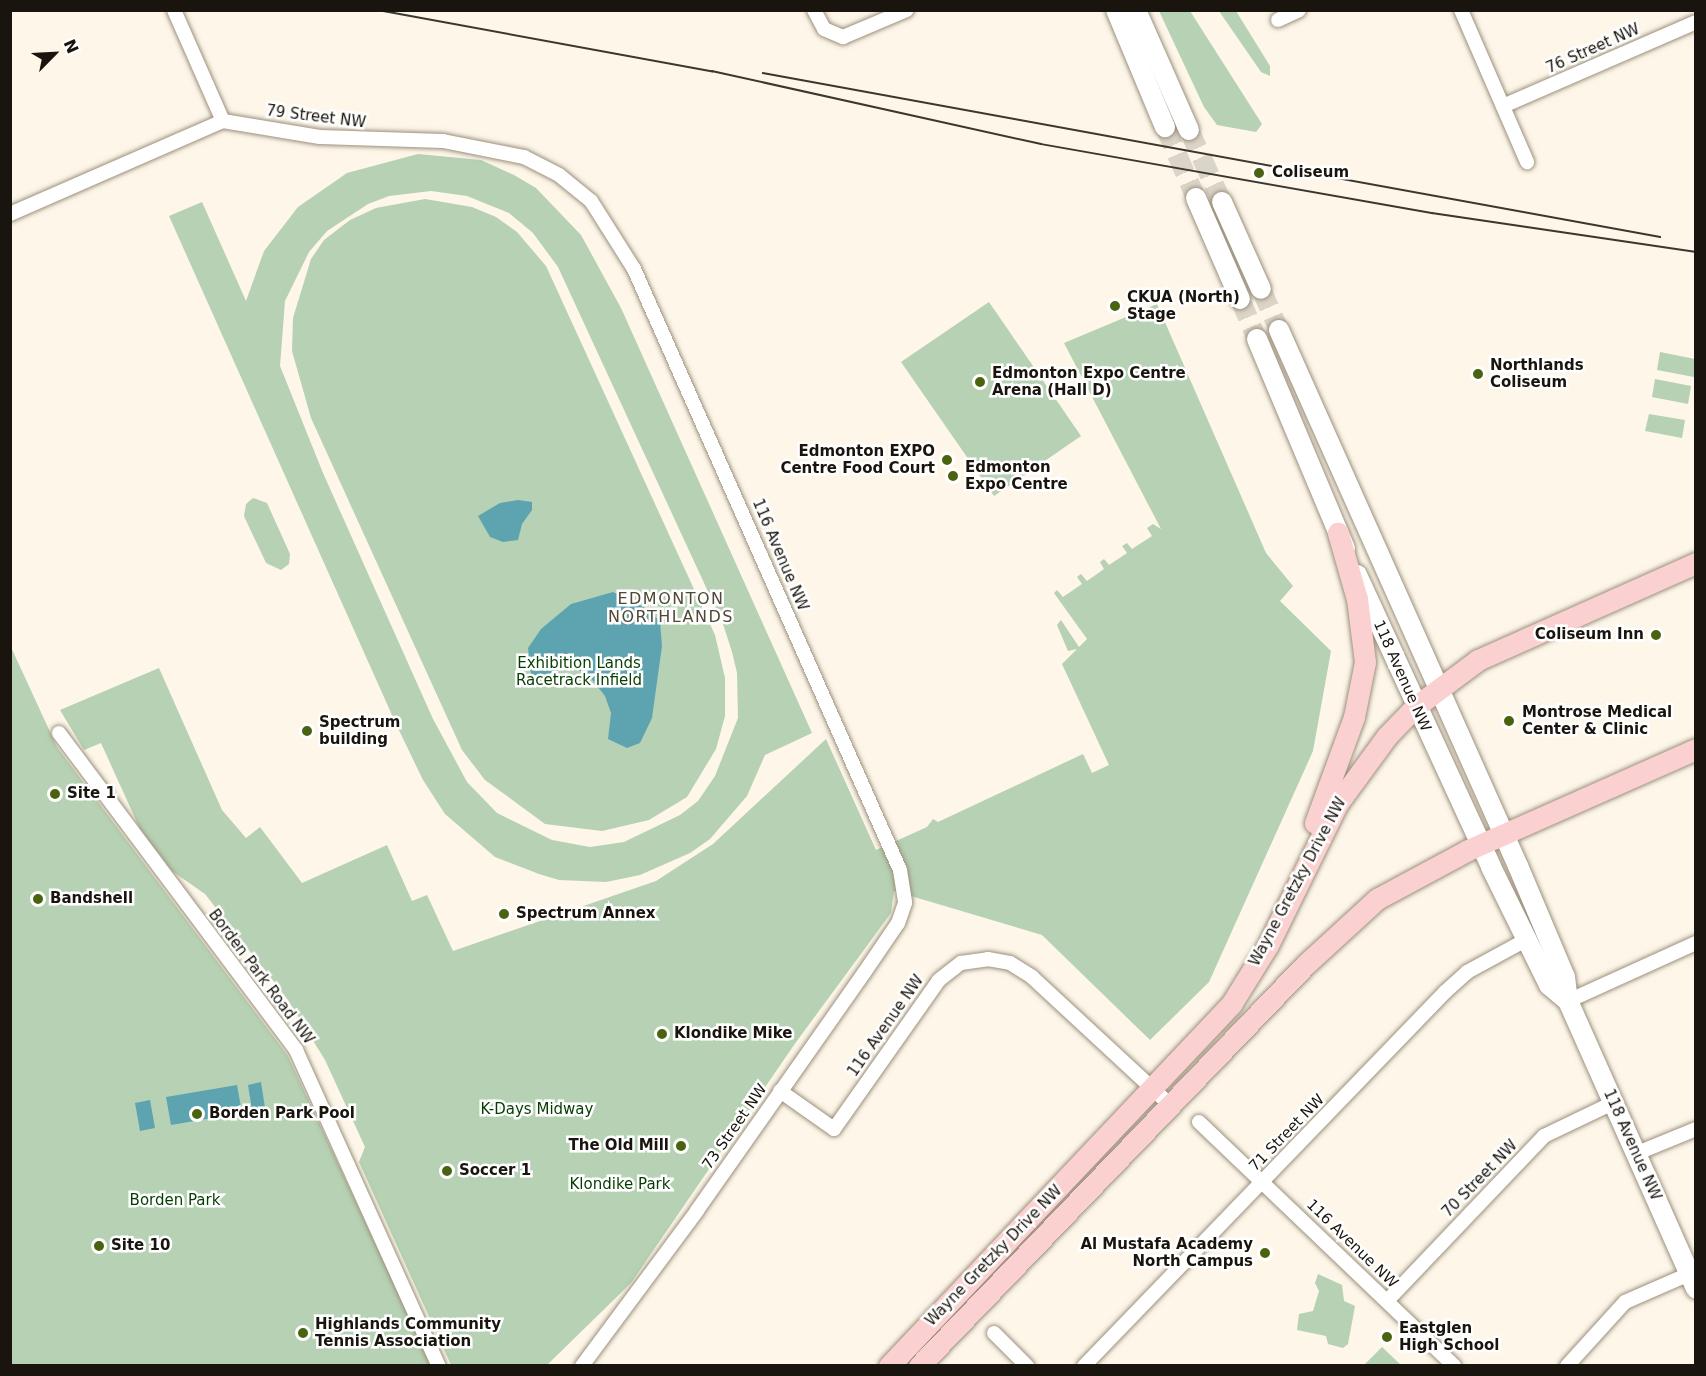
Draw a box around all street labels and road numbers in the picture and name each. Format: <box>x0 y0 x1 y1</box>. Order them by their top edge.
street label: 76 Street NW <box>1544 20 1642 78</box>
street label: 79 Street NW <box>265 102 367 132</box>
street label: 116 Avenue NW <box>748 496 812 614</box>
street label: 118 Avenue NW <box>1369 618 1435 734</box>
street label: Wayne Gretzky Drive NW <box>1246 795 1350 969</box>
street label: Borden Park Road NW <box>204 906 318 1048</box>
street label: 116 Avenue NW <box>844 972 928 1080</box>
street label: 73 Street NW <box>699 1081 771 1173</box>
street label: 118 Avenue NW <box>1599 1087 1665 1203</box>
street label: 71 Street NW <box>1246 1091 1328 1175</box>
street label: 70 Street NW <box>1439 1137 1521 1221</box>
street label: Wayne Gretzky Drive NW <box>922 1182 1066 1330</box>
street label: 116 Avenue NW <box>1303 1196 1401 1292</box>

